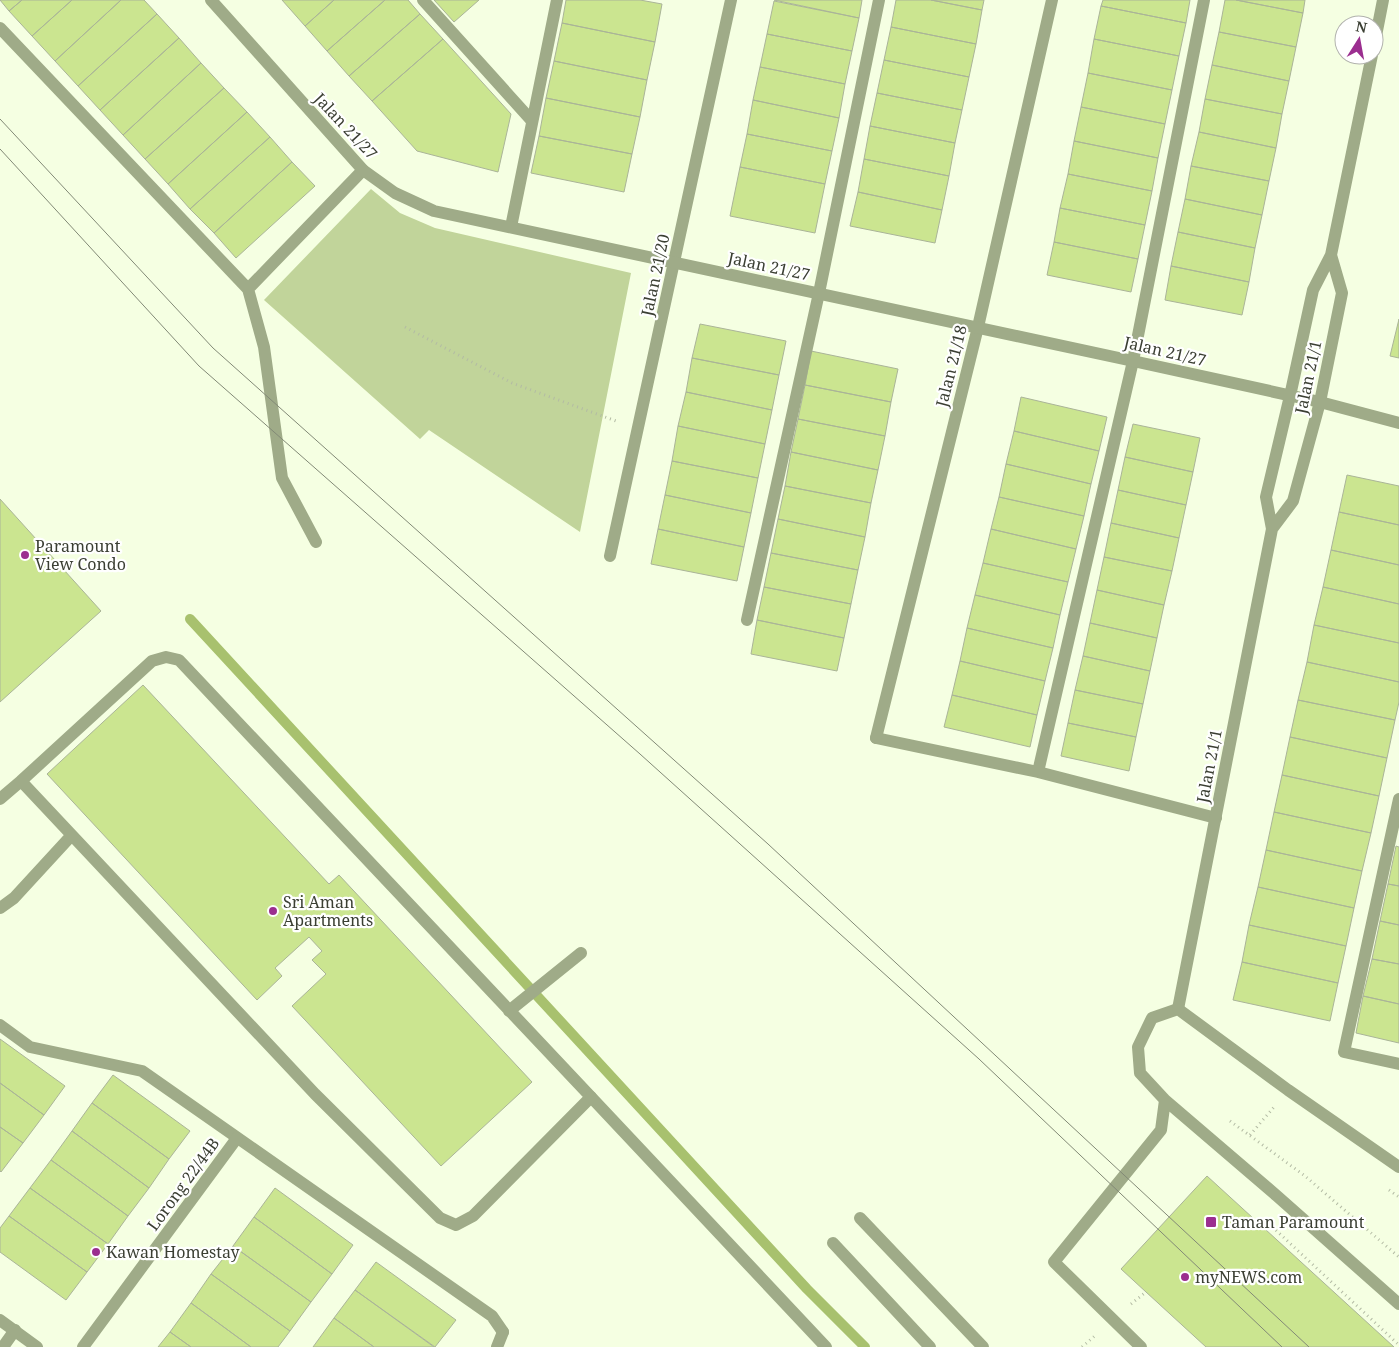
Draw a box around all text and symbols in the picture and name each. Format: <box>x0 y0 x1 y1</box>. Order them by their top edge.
north arrow <box>1334 15 1384 65</box>
text: N <box>1354 16 1369 37</box>
street label: Jalan 21/27 <box>309 87 383 164</box>
street label: Jalan 21/20 <box>635 232 674 319</box>
street label: Jalan 21/27 <box>725 246 812 285</box>
street label: Jalan 21/18 <box>930 323 972 410</box>
street label: Jalan 21/27 <box>1121 331 1208 371</box>
street label: Jalan 21/1 <box>1289 338 1327 417</box>
place label: Paramount View Condo <box>35 535 126 575</box>
marker: Paramount View Condo <box>19 549 31 561</box>
street label: Jalan 21/1 <box>1191 727 1227 806</box>
place label: Sri Aman Apartments <box>283 891 373 931</box>
marker: Sri Aman Apartments <box>267 905 279 917</box>
street label: Lorong 22/44B <box>142 1133 224 1235</box>
place label: Taman Paramount <box>1222 1211 1365 1233</box>
marker: Taman Paramount <box>1204 1215 1218 1229</box>
place label: Kawan Homestay <box>106 1241 241 1263</box>
marker: Kawan Homestay <box>90 1246 102 1258</box>
place label: myNEWS.com <box>1195 1266 1302 1288</box>
marker: myNEWS.com <box>1179 1271 1191 1283</box>

